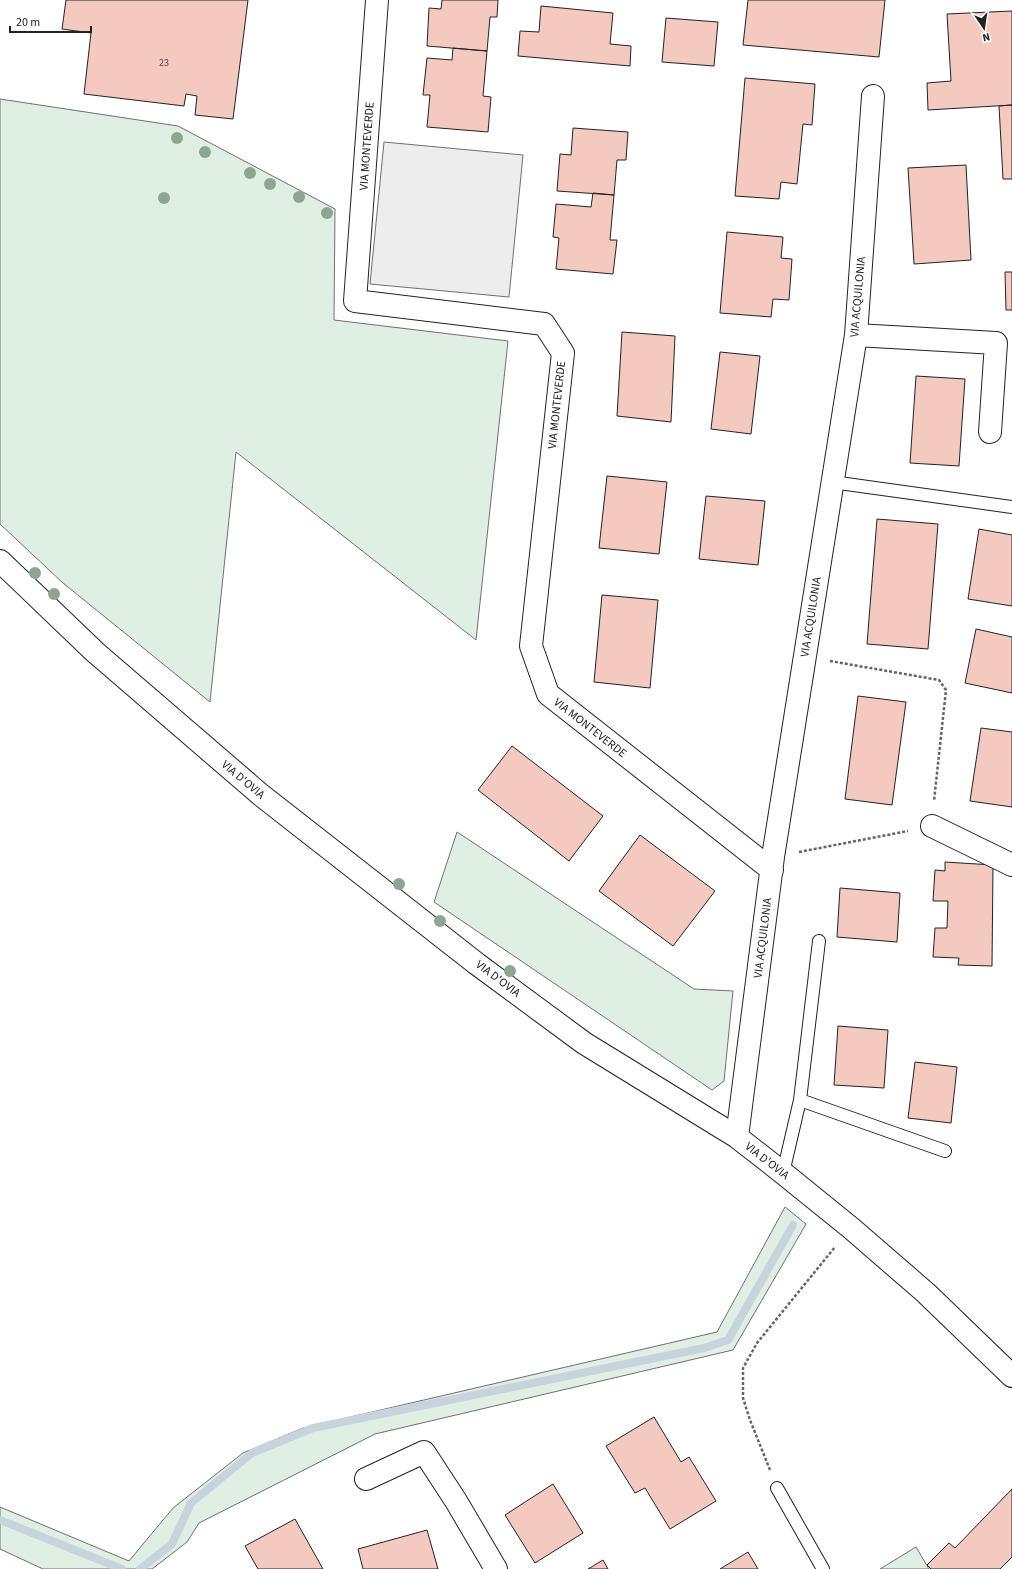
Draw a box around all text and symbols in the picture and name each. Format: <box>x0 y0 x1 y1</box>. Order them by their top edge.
scale bar <box>10 8 91 34</box>
north arrow <box>964 8 1004 48</box>
text: 20 m <box>16 14 40 31</box>
text: N <box>981 29 991 45</box>
house number: 23 <box>159 56 169 70</box>
street label: VIA MONTEVERDE <box>355 101 379 191</box>
street label: VIA ACQUILONIA <box>846 255 870 338</box>
street label: VIA MONTEVERDE <box>544 360 570 450</box>
street label: VIA ACQUILONIA <box>796 575 826 658</box>
street label: VIA MONTEVERDE <box>550 694 630 762</box>
street label: VIA D'OVIA <box>217 757 269 804</box>
street label: VIA ACQUILONIA <box>750 896 776 979</box>
street label: VIA D'OVIA <box>472 956 524 1002</box>
street label: VIA D'OVIA <box>741 1138 793 1184</box>

